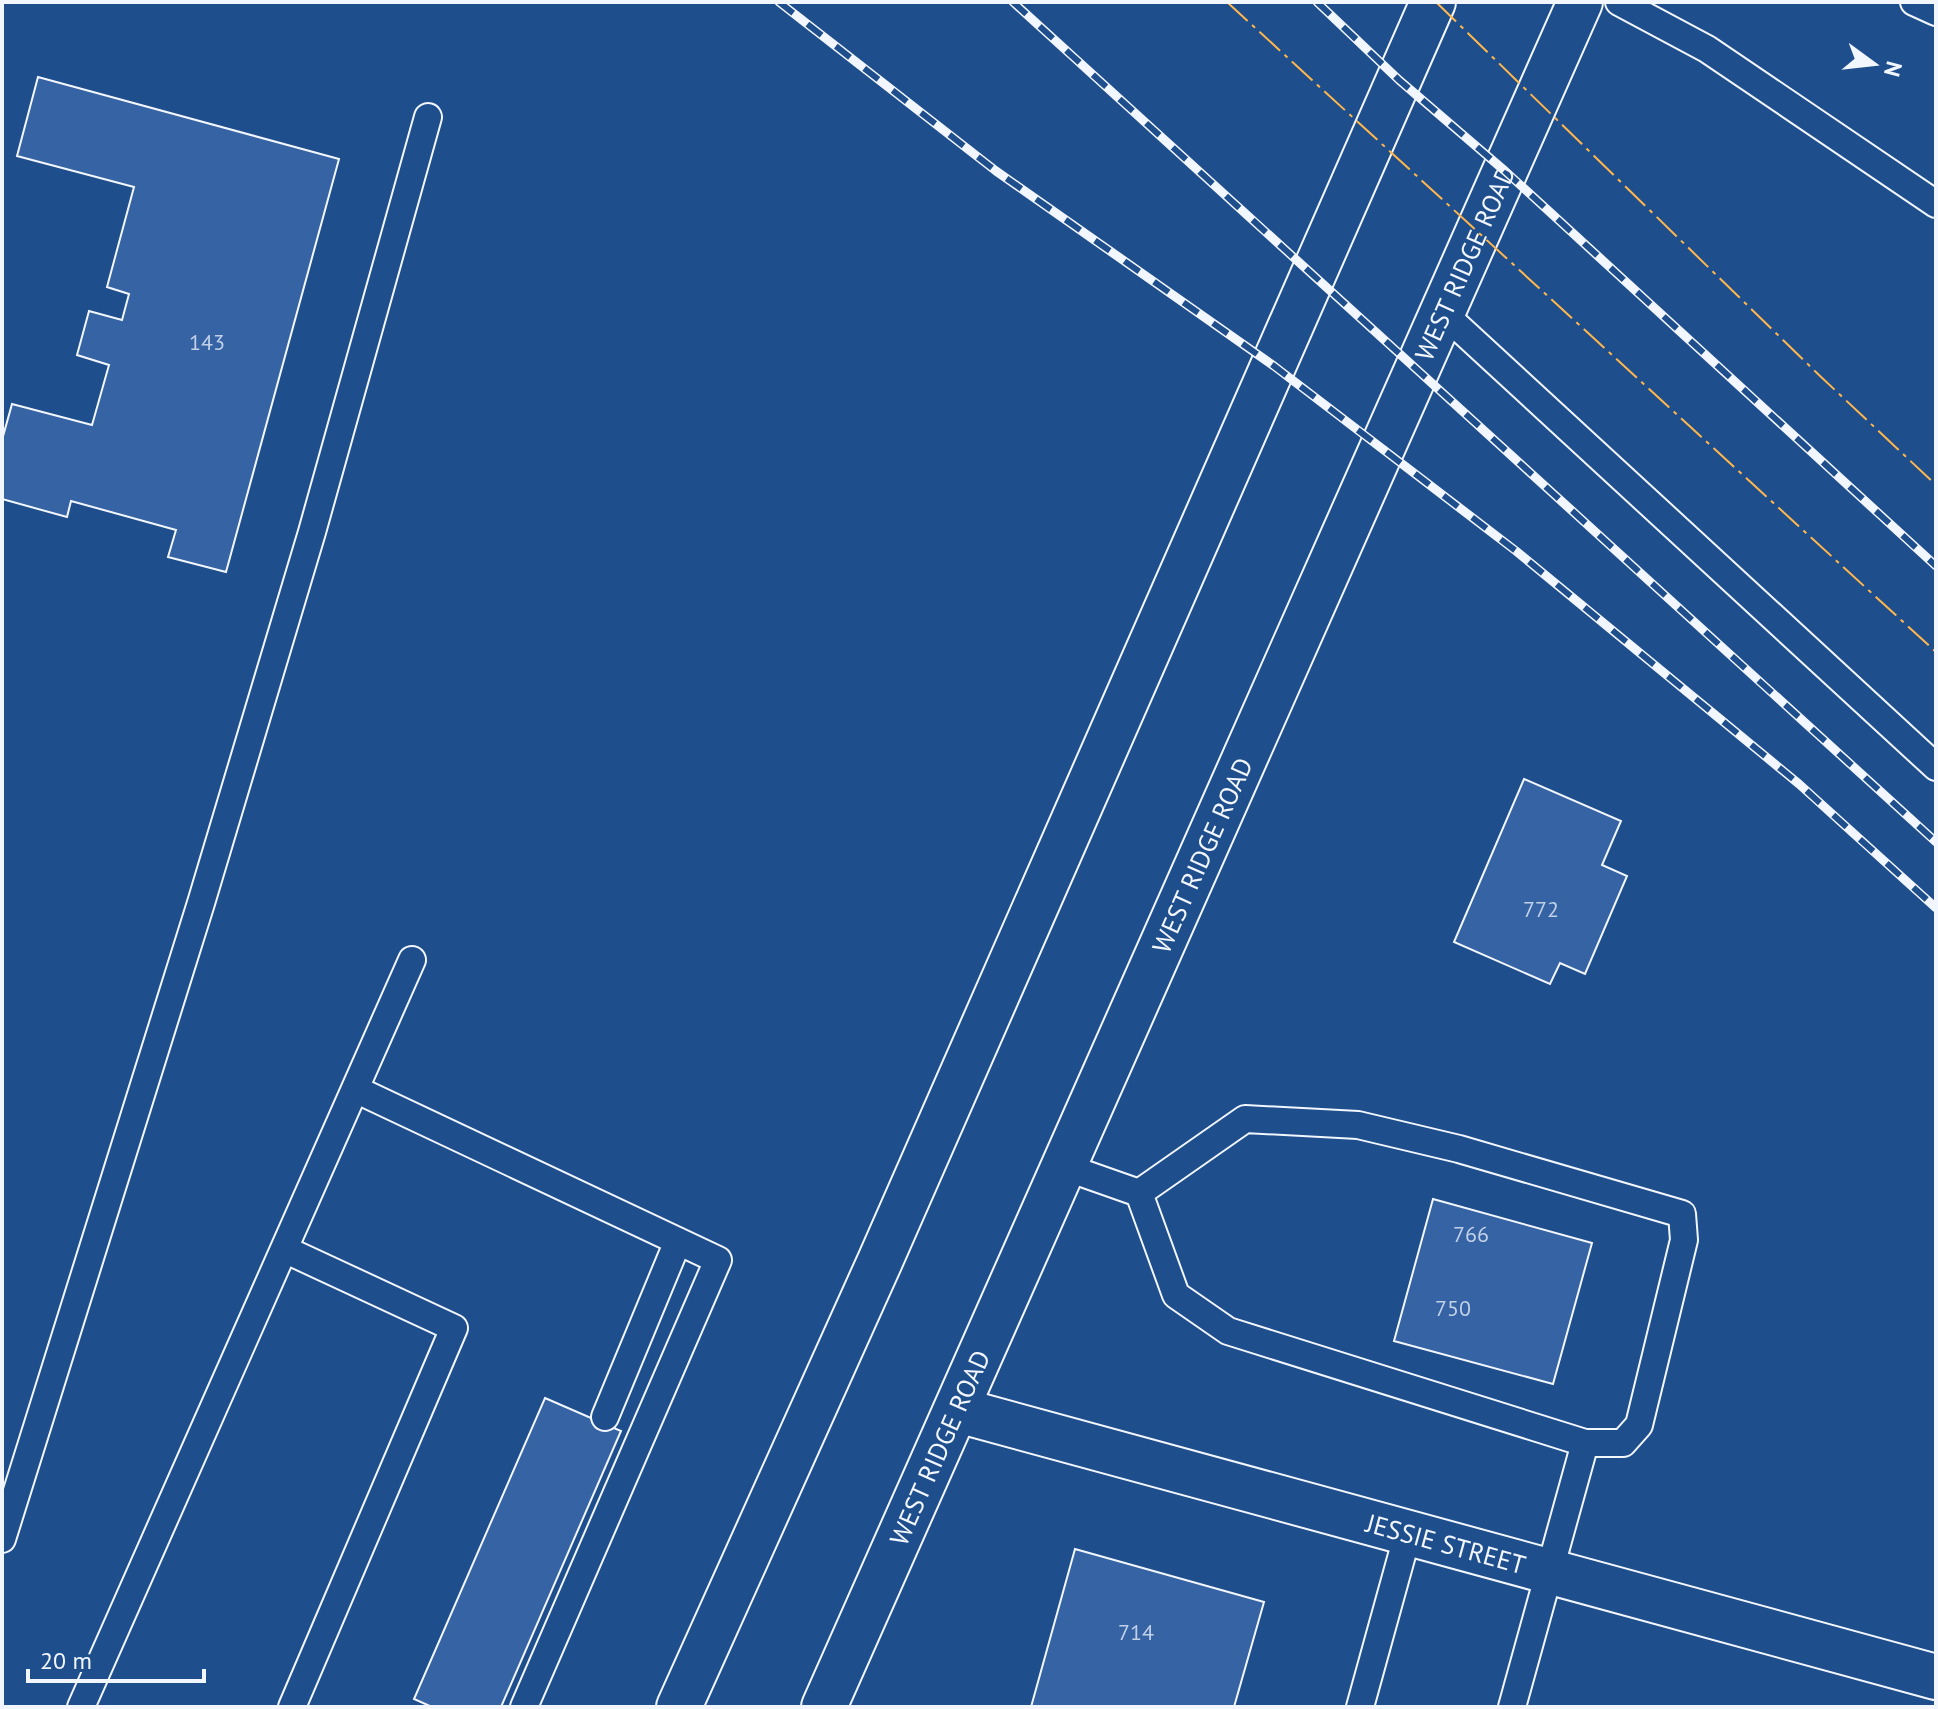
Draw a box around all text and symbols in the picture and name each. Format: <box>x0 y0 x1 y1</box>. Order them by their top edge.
north arrow <box>1834 24 1914 104</box>
text: N <box>1878 59 1909 80</box>
street label: WEST RIDGE ROAD <box>1407 160 1522 365</box>
house number: 143 <box>189 328 225 356</box>
street label: WEST RIDGE ROAD <box>1144 752 1259 958</box>
house number: 772 <box>1523 895 1559 923</box>
house number: 766 <box>1453 1220 1489 1248</box>
house number: 750 <box>1435 1294 1471 1322</box>
street label: WEST RIDGE ROAD <box>881 1345 997 1550</box>
street label: JESSIE STREET <box>1362 1506 1529 1581</box>
house number: 714 <box>1118 1618 1154 1646</box>
scale bar <box>28 1633 204 1683</box>
text: 20 m <box>40 1645 92 1676</box>

